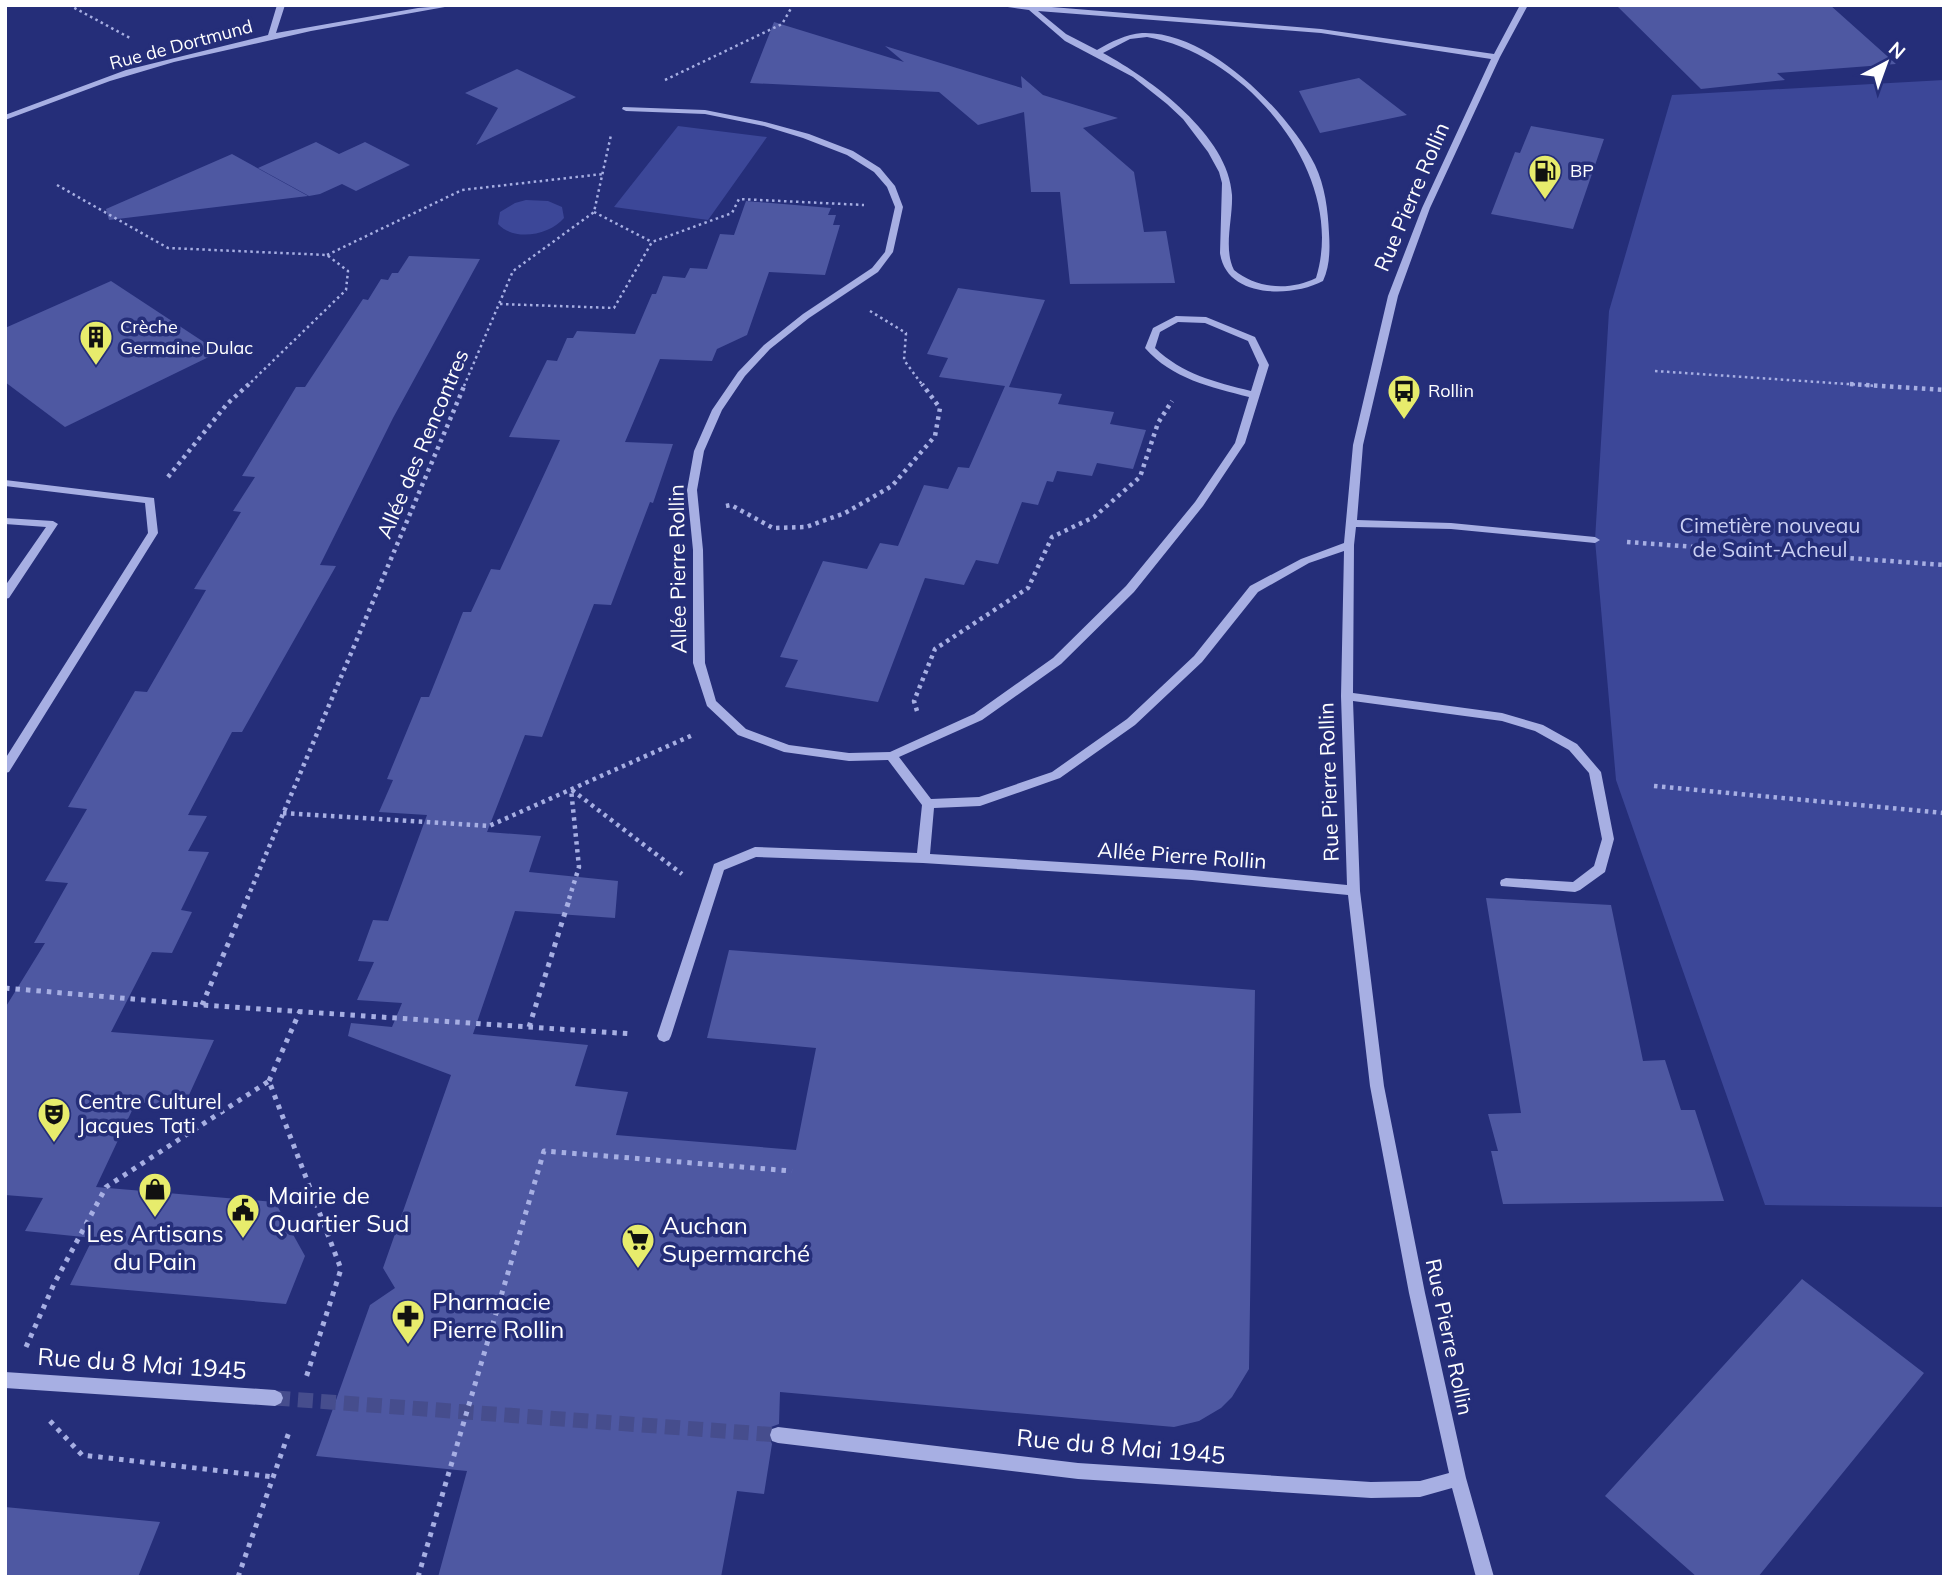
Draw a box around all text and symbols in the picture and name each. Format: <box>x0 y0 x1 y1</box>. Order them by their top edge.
street label: Rue de Dortmund <box>107 14 255 75</box>
north arrow <box>1851 28 1921 98</box>
text: N <box>1884 36 1910 64</box>
street label: Rue Pierre Rollin <box>1368 118 1454 275</box>
fuel station icon: BP <box>1526 152 1564 201</box>
place label: BP <box>1570 159 1594 182</box>
place label: Crèche Germaine Dulac <box>120 315 253 359</box>
building icon: Crèche Germaine Dulac <box>77 318 115 367</box>
street label: Allée des Rencontres <box>370 345 474 542</box>
bus stop icon: Rollin <box>1385 372 1423 421</box>
place label: Rollin <box>1428 379 1474 402</box>
street label: Allée Pierre Rollin <box>663 484 691 654</box>
park label: Cimetière nouveau de Saint-Acheul <box>1680 512 1860 562</box>
street label: Rue Pierre Rollin <box>1312 702 1344 862</box>
street label: Allée Pierre Rollin <box>1097 836 1267 874</box>
place label: Centre Culturel Jacques Tati <box>78 1088 222 1138</box>
theatre icon: Centre Culturel Jacques Tati <box>35 1095 73 1144</box>
shop icon: Les Artisans du Pain <box>136 1170 174 1219</box>
place label: Mairie de Quartier Sud <box>268 1180 409 1238</box>
public building icon: Mairie de Quartier Sud <box>224 1191 262 1240</box>
place label: Auchan Supermarché <box>662 1210 810 1268</box>
place label: Les Artisans du Pain <box>86 1218 224 1276</box>
supermarket icon: Auchan Supermarché <box>619 1221 657 1270</box>
street label: Rue Pierre Rollin <box>1421 1256 1479 1417</box>
place label: Pharmacie Pierre Rollin <box>432 1286 564 1344</box>
pharmacy icon: Pharmacie Pierre Rollin <box>389 1297 427 1346</box>
street label: Rue du 8 Mai 1945 <box>37 1341 248 1385</box>
street label: Rue du 8 Mai 1945 <box>1015 1422 1227 1470</box>

